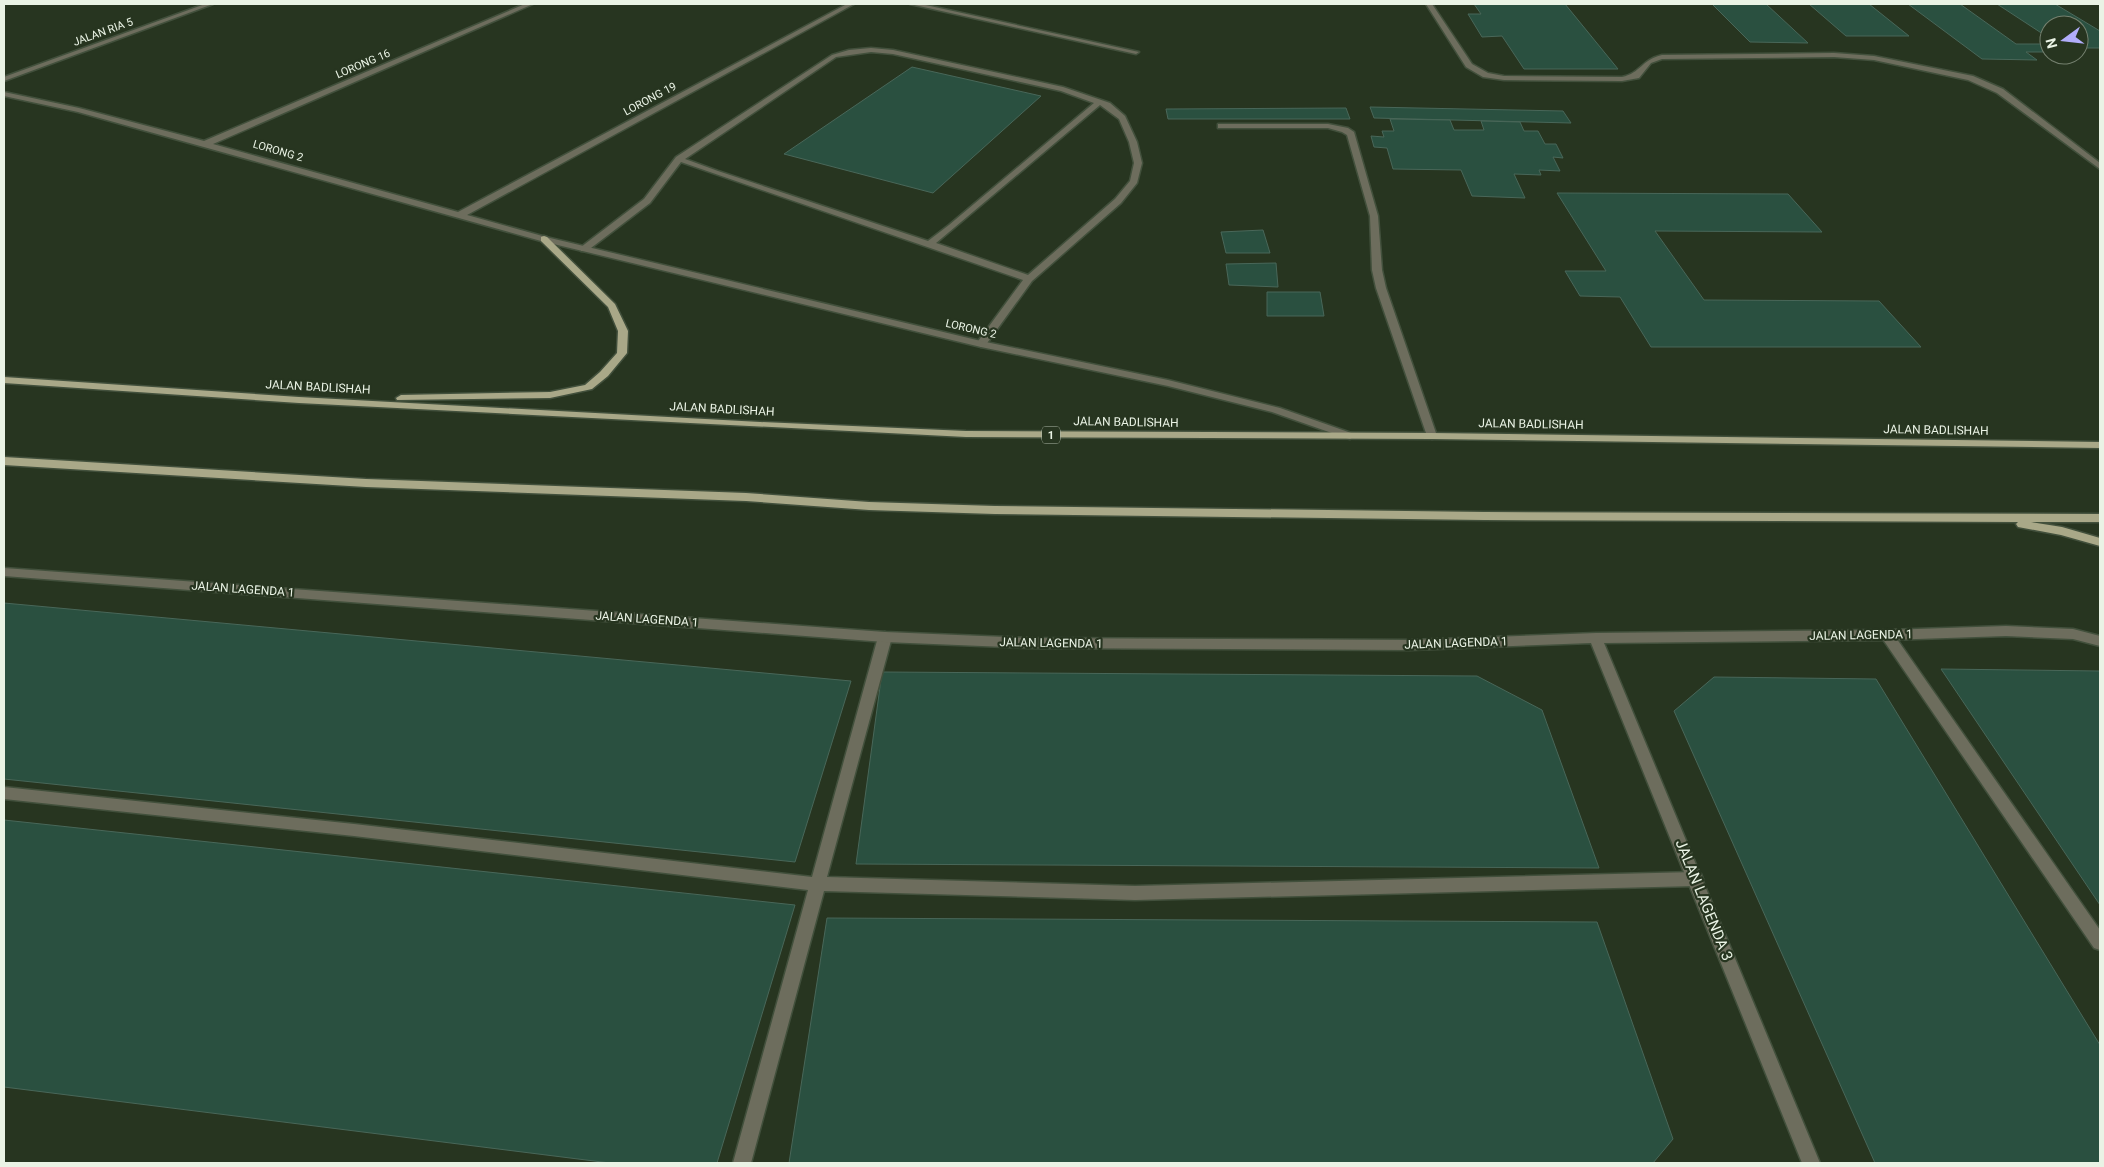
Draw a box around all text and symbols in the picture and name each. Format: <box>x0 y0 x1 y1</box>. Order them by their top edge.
street label: JALAN RIA 5 <box>71 15 135 49</box>
north arrow <box>2039 15 2089 65</box>
text: N <box>2042 37 2060 50</box>
street label: LORONG 16 <box>334 47 392 81</box>
street label: LORONG 19 <box>621 80 679 118</box>
street label: LORONG 2 <box>251 138 305 164</box>
street label: LORONG 2 <box>944 317 998 341</box>
street label: JALAN BADLISHAH <box>265 377 371 397</box>
street label: JALAN BADLISHAH <box>669 399 775 419</box>
street label: JALAN BADLISHAH <box>1073 414 1179 430</box>
street label: JALAN BADLISHAH <box>1478 416 1584 432</box>
street label: JALAN BADLISHAH <box>1883 422 1989 438</box>
road number: 1 <box>1042 426 1060 444</box>
street label: JALAN LAGENDA 1 <box>191 578 295 600</box>
street label: JALAN LAGENDA 1 <box>595 608 699 630</box>
street label: JALAN LAGENDA 1 <box>1809 627 1913 643</box>
street label: JALAN LAGENDA 1 <box>1404 634 1508 652</box>
street label: JALAN LAGENDA 1 <box>999 635 1103 651</box>
street label: JALAN LAGENDA 3 <box>1671 837 1737 963</box>

